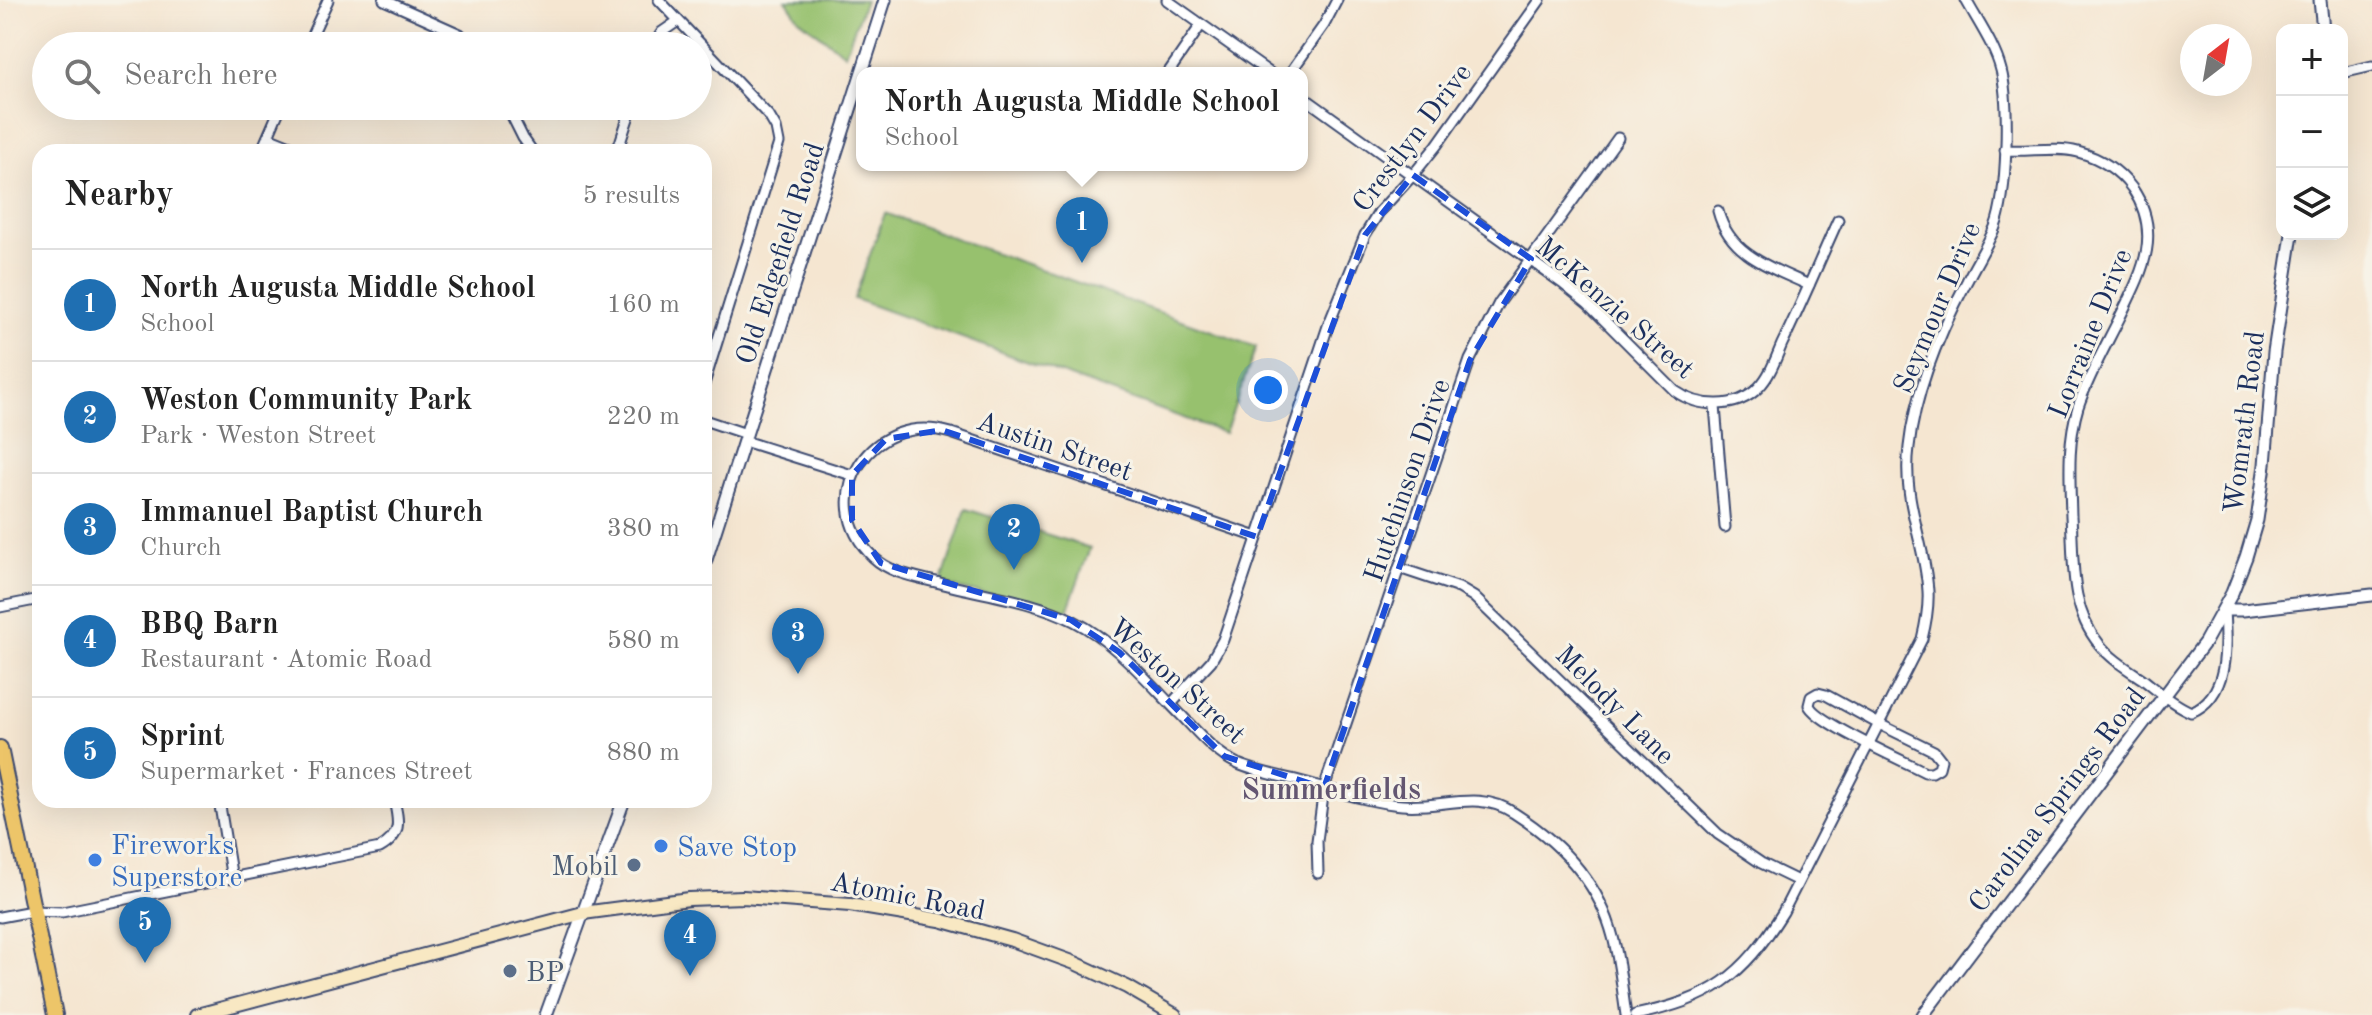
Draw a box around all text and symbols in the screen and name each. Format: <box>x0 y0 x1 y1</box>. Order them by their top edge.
north arrow <box>2180 24 2252 96</box>
map controls <box>2276 24 2348 240</box>
button: + <box>2276 24 2348 96</box>
search box <box>32 32 712 120</box>
icon: search <box>60 54 104 98</box>
street label: Crestlyn Drive <box>1349 59 1478 218</box>
text: Search here <box>124 61 278 91</box>
popup <box>856 67 1308 171</box>
text: North Augusta Middle School <box>884 88 1280 118</box>
button: − <box>2276 96 2348 168</box>
text: School <box>884 125 959 151</box>
street label: Old Edgefield Road <box>733 139 831 368</box>
button: layers <box>2276 168 2348 240</box>
text: Nearby <box>64 179 174 213</box>
text: 5 results <box>582 183 680 209</box>
pin: 1 <box>1056 197 1108 263</box>
street label: Seymour Drive <box>1890 219 1987 398</box>
street label: McKenzie Street <box>1530 233 1699 385</box>
street label: Lorraine Drive <box>2045 245 2138 423</box>
text: North Augusta Middle School <box>140 274 535 304</box>
text: 1 <box>82 292 98 318</box>
text: 160 m <box>607 292 680 318</box>
text: School <box>140 311 214 337</box>
street label: Womrath Road <box>2221 329 2271 515</box>
your location <box>1248 370 1288 410</box>
street label: Hutchinson Drive <box>1361 376 1457 586</box>
text: Weston Community Park <box>140 386 472 416</box>
text: 2 <box>82 404 98 430</box>
text: 220 m <box>607 404 680 430</box>
street label: Austin Street <box>972 408 1136 488</box>
text: Park · Weston Street <box>140 423 376 449</box>
text: Immanuel Baptist Church <box>140 498 483 528</box>
pin: 2 <box>988 504 1040 570</box>
text: 3 <box>82 516 98 542</box>
text: 380 m <box>607 516 680 542</box>
text: Church <box>140 535 222 561</box>
pin: 3 <box>772 608 824 674</box>
text: BBQ Barn <box>140 610 279 640</box>
street label: Weston Street <box>1102 614 1250 751</box>
text: 4 <box>82 628 98 654</box>
text: 580 m <box>607 628 680 654</box>
street label: Melody Lane <box>1549 641 1679 771</box>
text: Restaurant · Atomic Road <box>140 647 432 673</box>
street label: Carolina Springs Road <box>1965 683 2152 918</box>
text: Sprint <box>140 722 224 752</box>
text: 5 <box>82 740 98 766</box>
text: 880 m <box>607 740 680 766</box>
text: Supermarket · Frances Street <box>140 759 473 785</box>
district label: Summerfields <box>1241 776 1421 806</box>
place label: Fireworks Superstore <box>111 833 242 893</box>
place label: Save Stop <box>677 835 797 863</box>
marker: Save Stop <box>652 837 670 855</box>
marker: Fireworks Superstore <box>86 851 104 869</box>
place label: Mobil <box>551 854 618 882</box>
marker: Mobil <box>625 856 643 874</box>
street label: Atomic Road <box>828 869 987 927</box>
pin: 5 <box>119 897 171 963</box>
pin: 4 <box>664 910 716 976</box>
place label: BP <box>526 960 564 988</box>
marker: BP <box>501 962 519 980</box>

